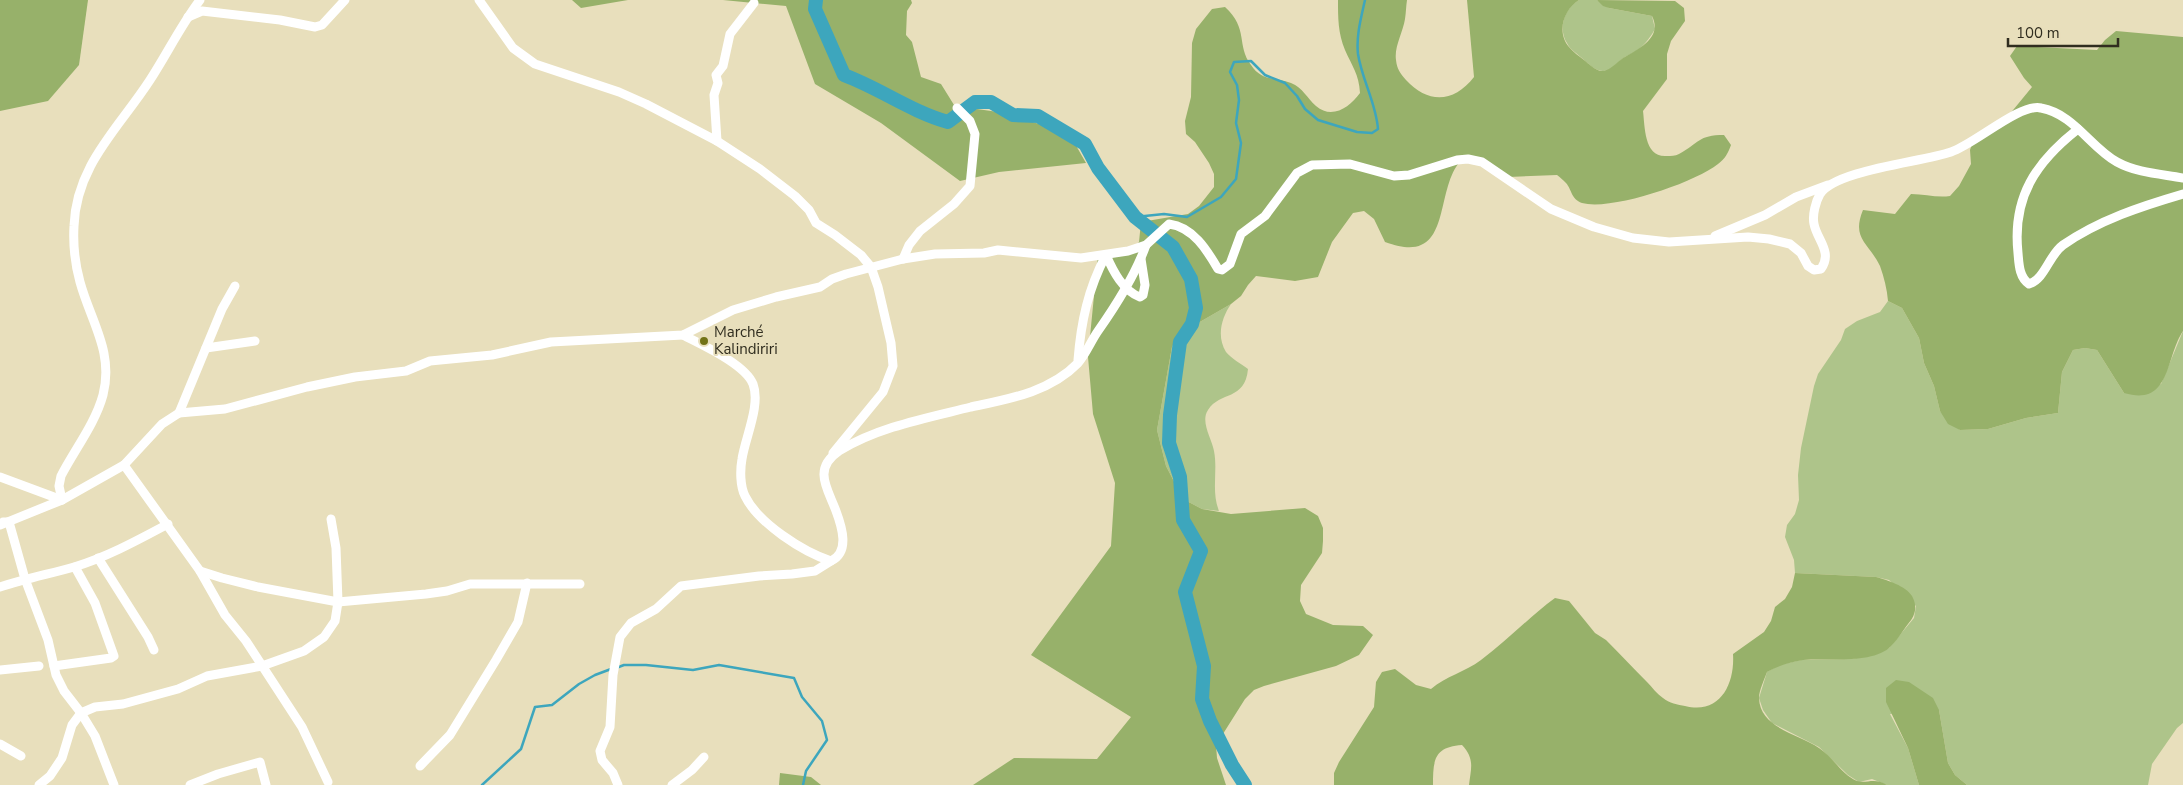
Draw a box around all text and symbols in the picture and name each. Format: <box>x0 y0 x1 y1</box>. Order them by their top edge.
scale bar <box>2008 15 2118 47</box>
text: 100 m <box>2016 23 2060 43</box>
place label: Marché Kalindiriri <box>714 322 778 359</box>
marker: Marché Kalindiriri <box>698 335 710 347</box>

